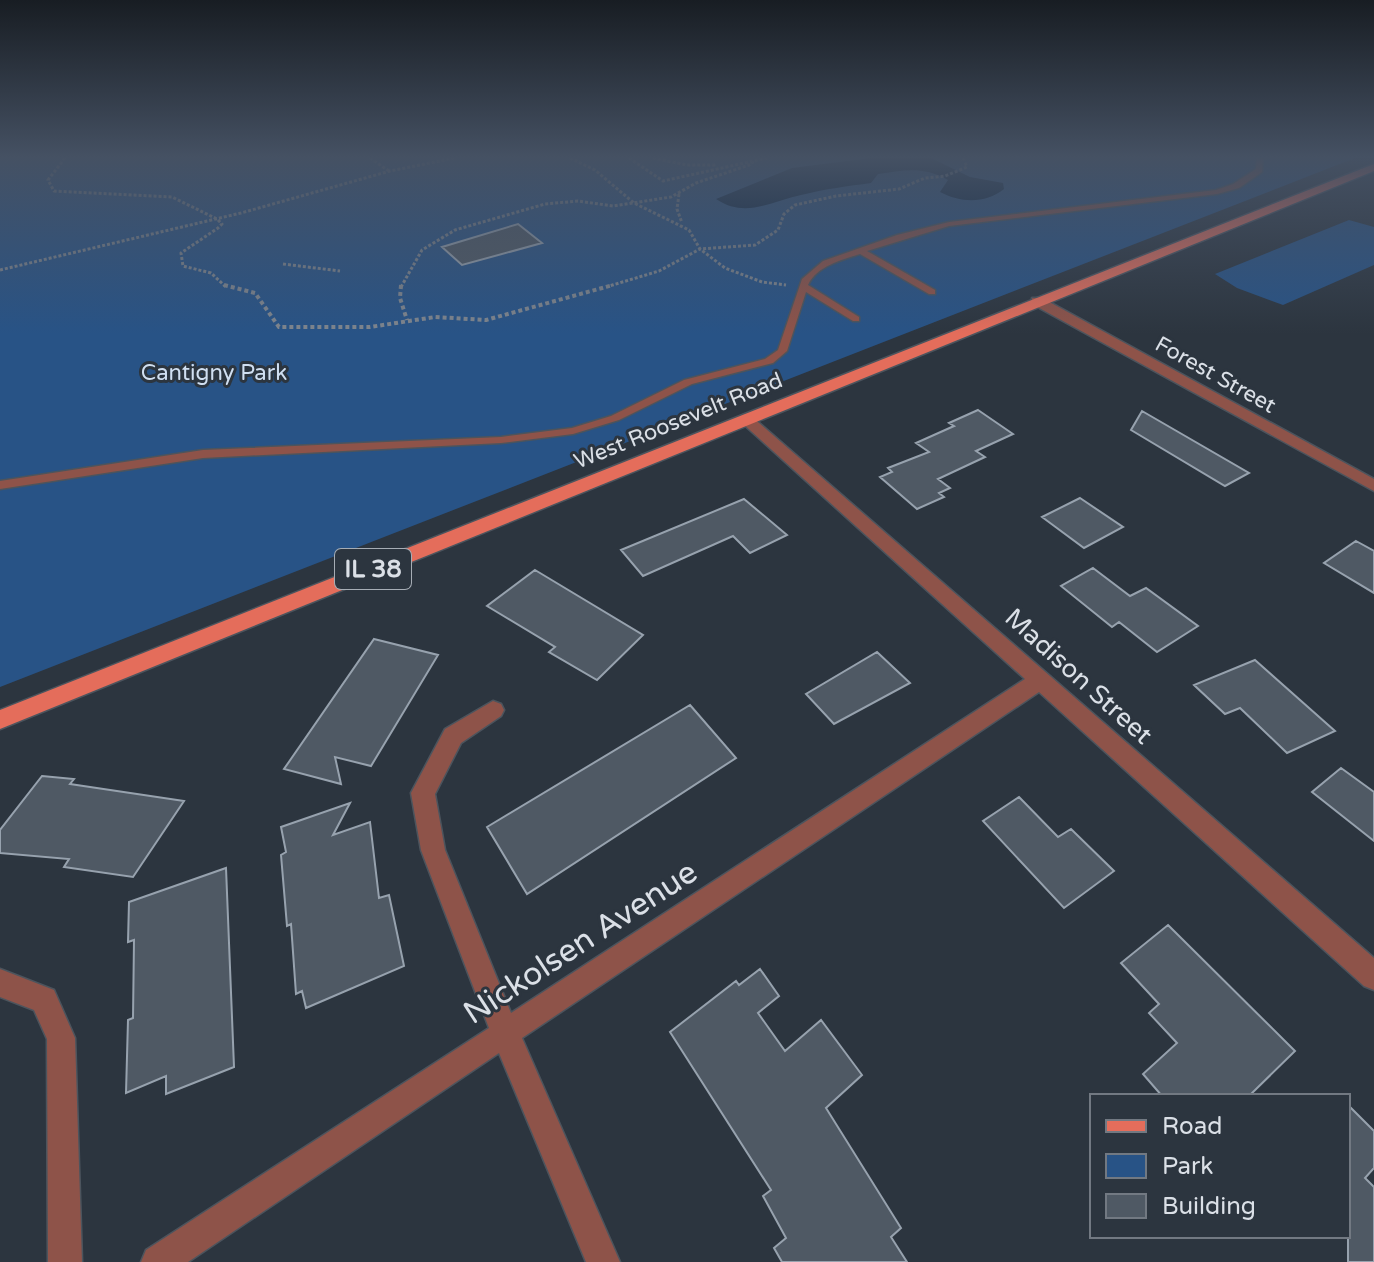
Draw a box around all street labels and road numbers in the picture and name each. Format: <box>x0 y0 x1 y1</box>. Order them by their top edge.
street label: Forest Street <box>1151 331 1280 419</box>
street label: West Roosevelt Road <box>570 367 786 475</box>
road number: IL 38 <box>335 549 411 589</box>
street label: Madison Street <box>999 602 1159 751</box>
street label: Nickolsen Avenue <box>457 853 704 1033</box>

